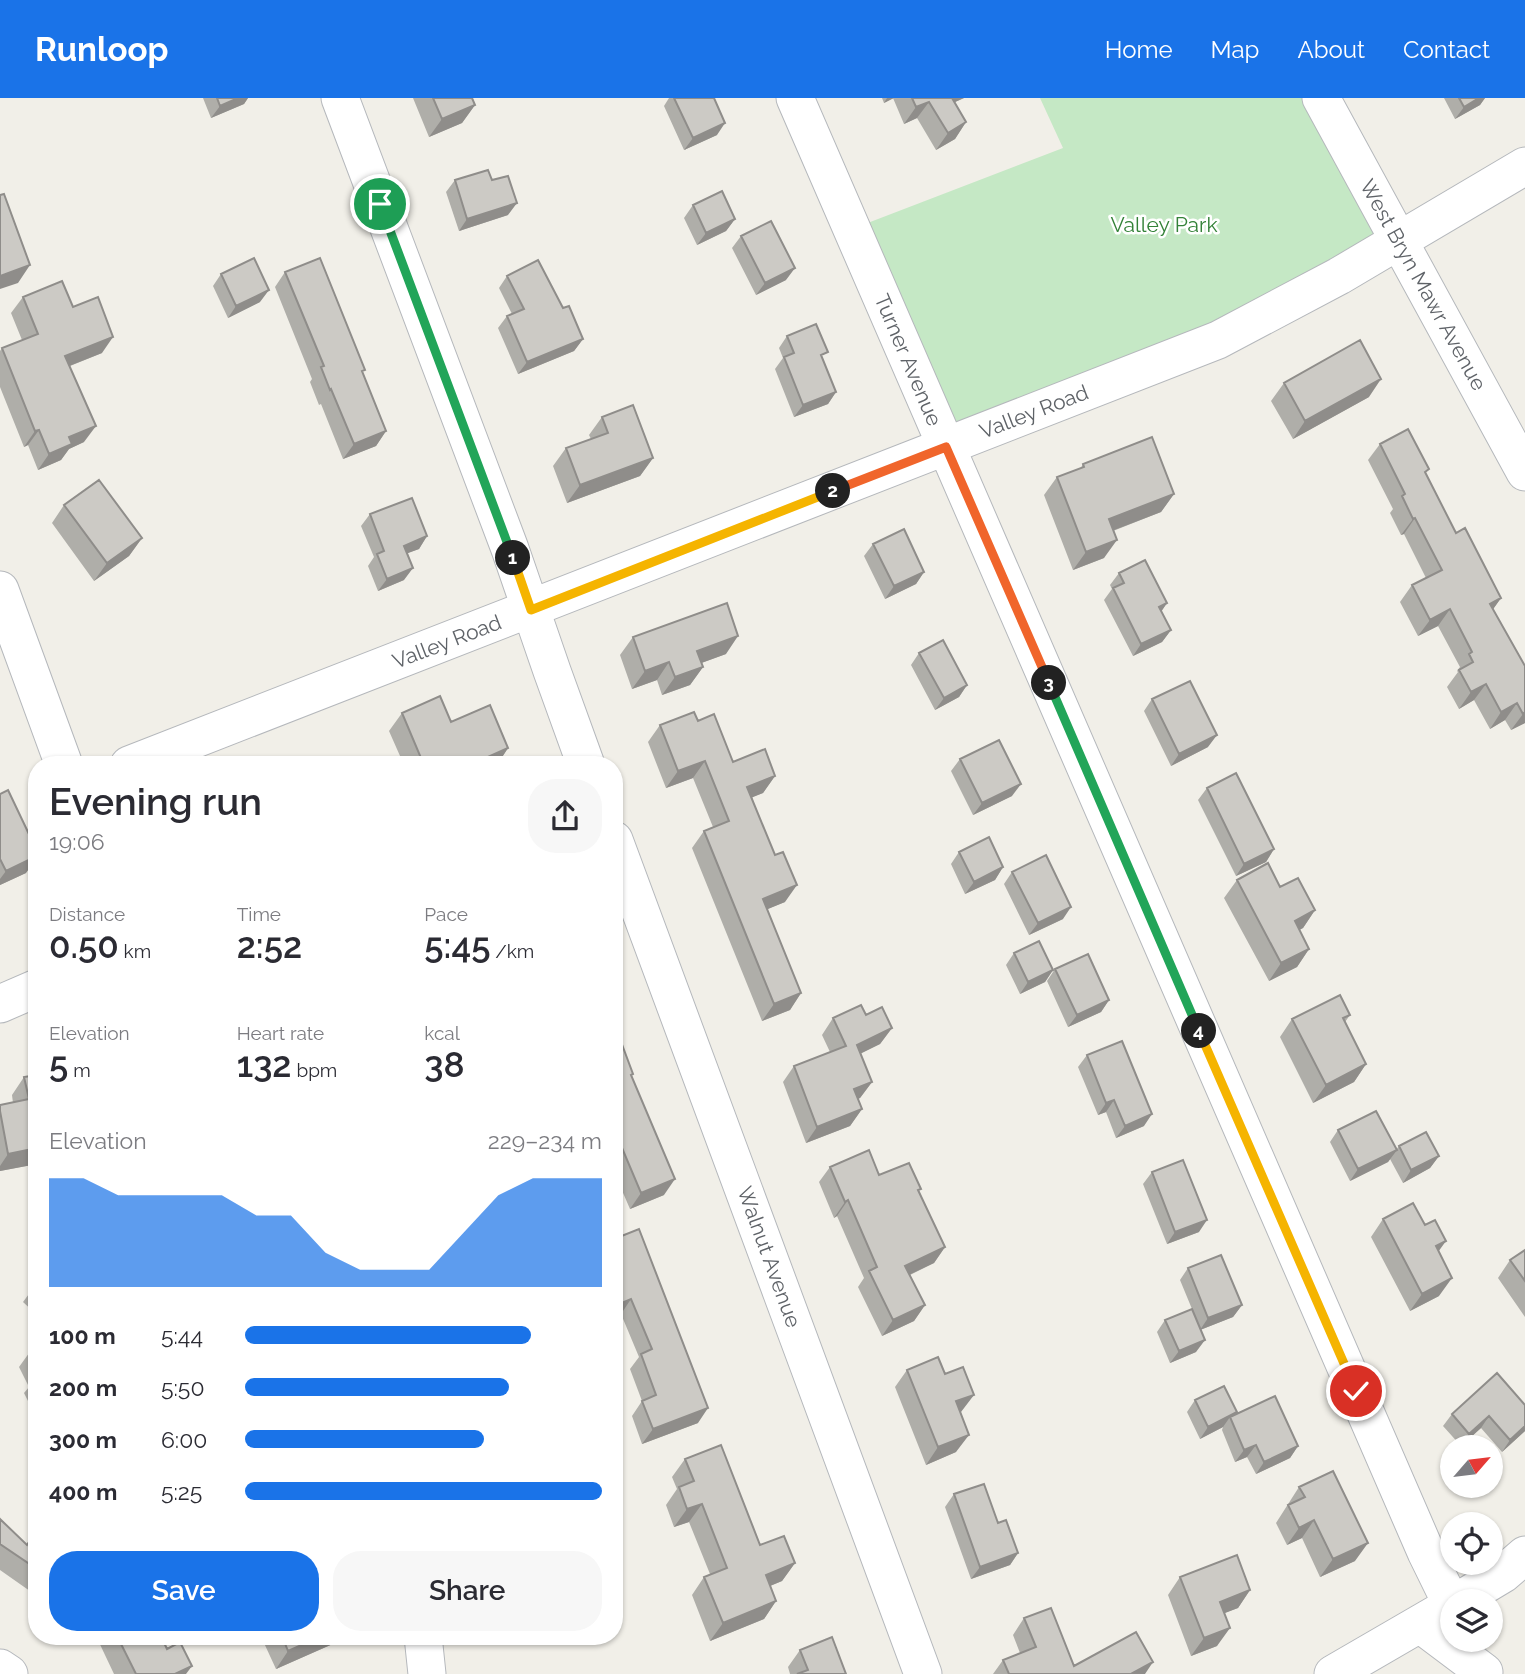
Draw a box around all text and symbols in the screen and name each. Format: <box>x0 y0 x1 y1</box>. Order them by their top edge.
text: Runloop <box>35 30 168 69</box>
text: Home <box>1105 35 1173 64</box>
text: Map <box>1211 35 1259 64</box>
text: About <box>1297 35 1365 64</box>
text: Contact <box>1403 35 1490 64</box>
pin <box>350 174 410 234</box>
street label: West Bryn Mawr Avenue <box>1355 175 1492 395</box>
icon: arrive <box>361 185 399 223</box>
park label: Valley Park <box>1110 212 1218 237</box>
street label: Turner Avenue <box>869 290 947 429</box>
street label: Valley Road <box>976 379 1092 444</box>
pin: 2 <box>816 474 850 508</box>
text: 2 <box>827 479 838 501</box>
pin: 1 <box>496 540 530 575</box>
text: 1 <box>508 546 517 568</box>
street label: Valley Road <box>389 609 505 674</box>
pin: 3 <box>1032 666 1066 700</box>
text: 3 <box>1043 671 1054 693</box>
text: Evening run <box>49 779 262 824</box>
button: share <box>528 779 602 853</box>
text: 19:06 <box>49 828 105 855</box>
text: Distance <box>49 903 125 925</box>
text: Time <box>237 903 281 925</box>
text: Pace <box>424 903 468 925</box>
text: 0.50 <box>49 925 119 966</box>
text: 2:52 <box>237 925 302 966</box>
text: 5:45 <box>424 925 490 966</box>
text: km <box>119 940 151 962</box>
text: /km <box>490 940 534 962</box>
pin: 4 <box>1182 1014 1216 1048</box>
text: 4 <box>1193 1019 1204 1041</box>
text: Elevation <box>49 1022 130 1044</box>
text: Heart rate <box>237 1022 324 1044</box>
text: kcal <box>424 1022 460 1044</box>
text: 5 <box>49 1044 68 1085</box>
text: 132 <box>237 1044 292 1085</box>
text: 38 <box>424 1044 465 1085</box>
text: m <box>68 1059 91 1081</box>
text: bpm <box>292 1059 337 1081</box>
text: Elevation <box>49 1127 147 1154</box>
text: 229–234 m <box>488 1127 602 1154</box>
street label: Walnut Avenue <box>732 1183 807 1331</box>
text: 100 m <box>49 1322 116 1349</box>
text: 5:44 <box>161 1322 203 1349</box>
pin <box>1326 1361 1386 1421</box>
icon: check <box>1337 1372 1375 1410</box>
text: 200 m <box>49 1374 117 1401</box>
text: 5:50 <box>161 1374 204 1401</box>
text: 300 m <box>49 1426 117 1453</box>
text: 6:00 <box>161 1426 207 1453</box>
north arrow <box>1440 1435 1503 1498</box>
map controls <box>1440 1435 1503 1652</box>
text: 400 m <box>49 1478 117 1505</box>
text: 5:25 <box>161 1478 202 1505</box>
button: locate <box>1440 1512 1503 1575</box>
button: Save <box>49 1551 319 1631</box>
button: Share <box>333 1551 602 1631</box>
button: layers <box>1440 1589 1503 1652</box>

